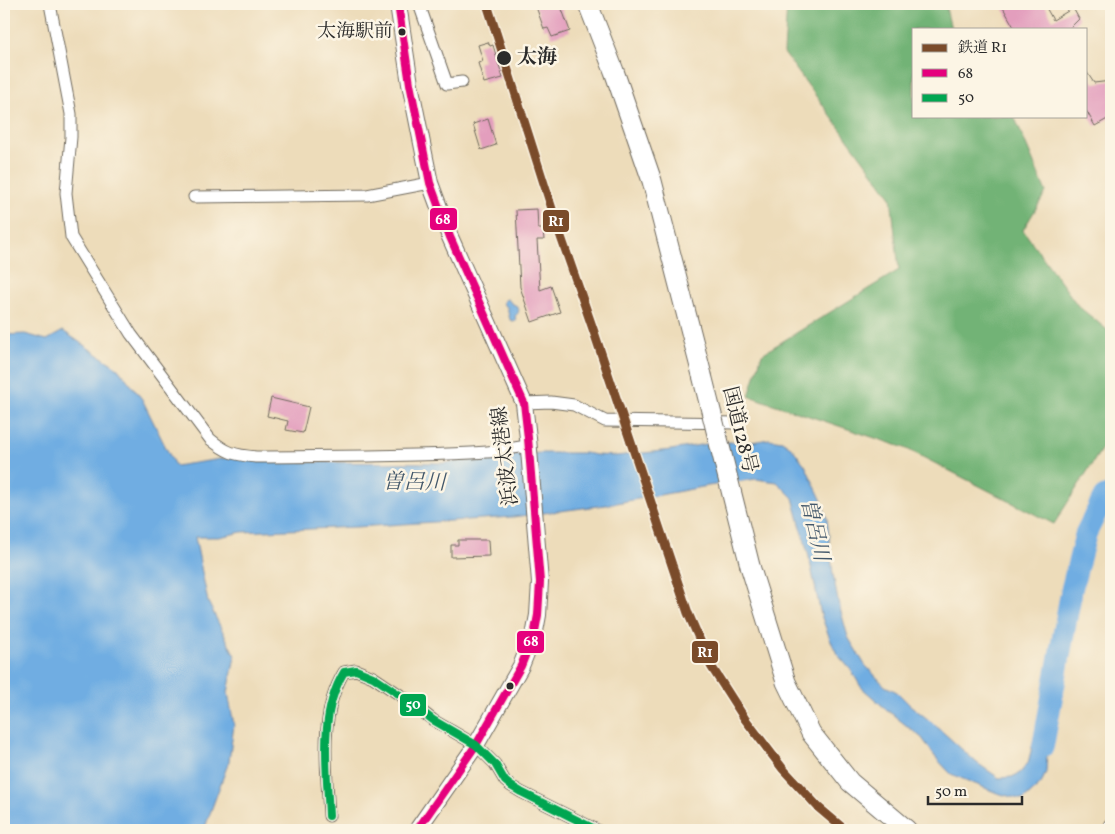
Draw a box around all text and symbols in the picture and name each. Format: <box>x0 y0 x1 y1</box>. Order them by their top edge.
place label: 太海駅前 <box>317 19 393 45</box>
marker: 太海駅前 <box>397 27 407 37</box>
legend <box>912 28 1088 118</box>
text: 鉄道 R1 <box>958 38 1007 59</box>
place label: 太海 <box>517 44 557 72</box>
marker: 太海 <box>495 49 513 67</box>
text: 68 <box>958 64 973 85</box>
text: 50 <box>958 88 974 109</box>
line badge: 68 <box>429 207 458 231</box>
line badge: R1 <box>542 209 570 233</box>
text: 68 <box>435 211 451 230</box>
text: R1 <box>548 213 564 232</box>
street label: 国道128号 <box>715 384 763 476</box>
street label: 浜波太港線 <box>486 405 526 507</box>
water label: 曽呂川 <box>382 468 448 498</box>
water label: 曽呂川 <box>793 496 836 566</box>
line badge: 68 <box>516 630 545 654</box>
text: 68 <box>523 633 539 652</box>
line badge: R1 <box>691 640 719 664</box>
text: R1 <box>697 644 713 663</box>
unlabelled marker <box>505 681 515 691</box>
line badge: 50 <box>399 693 427 717</box>
text: 50 <box>405 696 421 715</box>
scale bar <box>928 774 1021 806</box>
text: 50 m <box>935 782 967 803</box>

